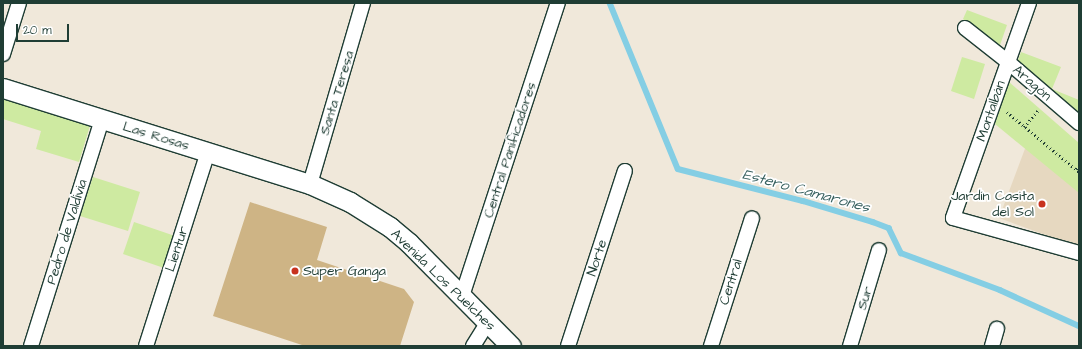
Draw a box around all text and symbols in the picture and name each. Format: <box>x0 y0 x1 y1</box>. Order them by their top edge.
scale bar <box>18 16 71 42</box>
text: 20 m <box>23 22 52 39</box>
street label: Santa Teresa <box>316 49 358 137</box>
street label: Aragón <box>1009 62 1055 104</box>
street label: Montalbán <box>973 78 1009 144</box>
street label: Central Panificadores <box>480 80 540 220</box>
street label: Las Rosas <box>121 118 191 154</box>
water label: Estero Camarones <box>741 165 871 217</box>
street label: Pedro de Valdivia <box>43 177 91 287</box>
place label: Jardín Casita del Sol <box>951 188 1034 220</box>
marker: Jardín Casita del Sol <box>1037 199 1047 209</box>
street label: Lientur <box>162 224 192 274</box>
street label: Avenida Los Puelches <box>387 226 499 334</box>
street label: Norte <box>583 238 611 278</box>
street label: Central <box>716 257 746 307</box>
place label: Super Ganga <box>303 263 386 279</box>
marker: Super Ganga <box>290 266 300 276</box>
street label: Sur <box>853 284 877 312</box>

